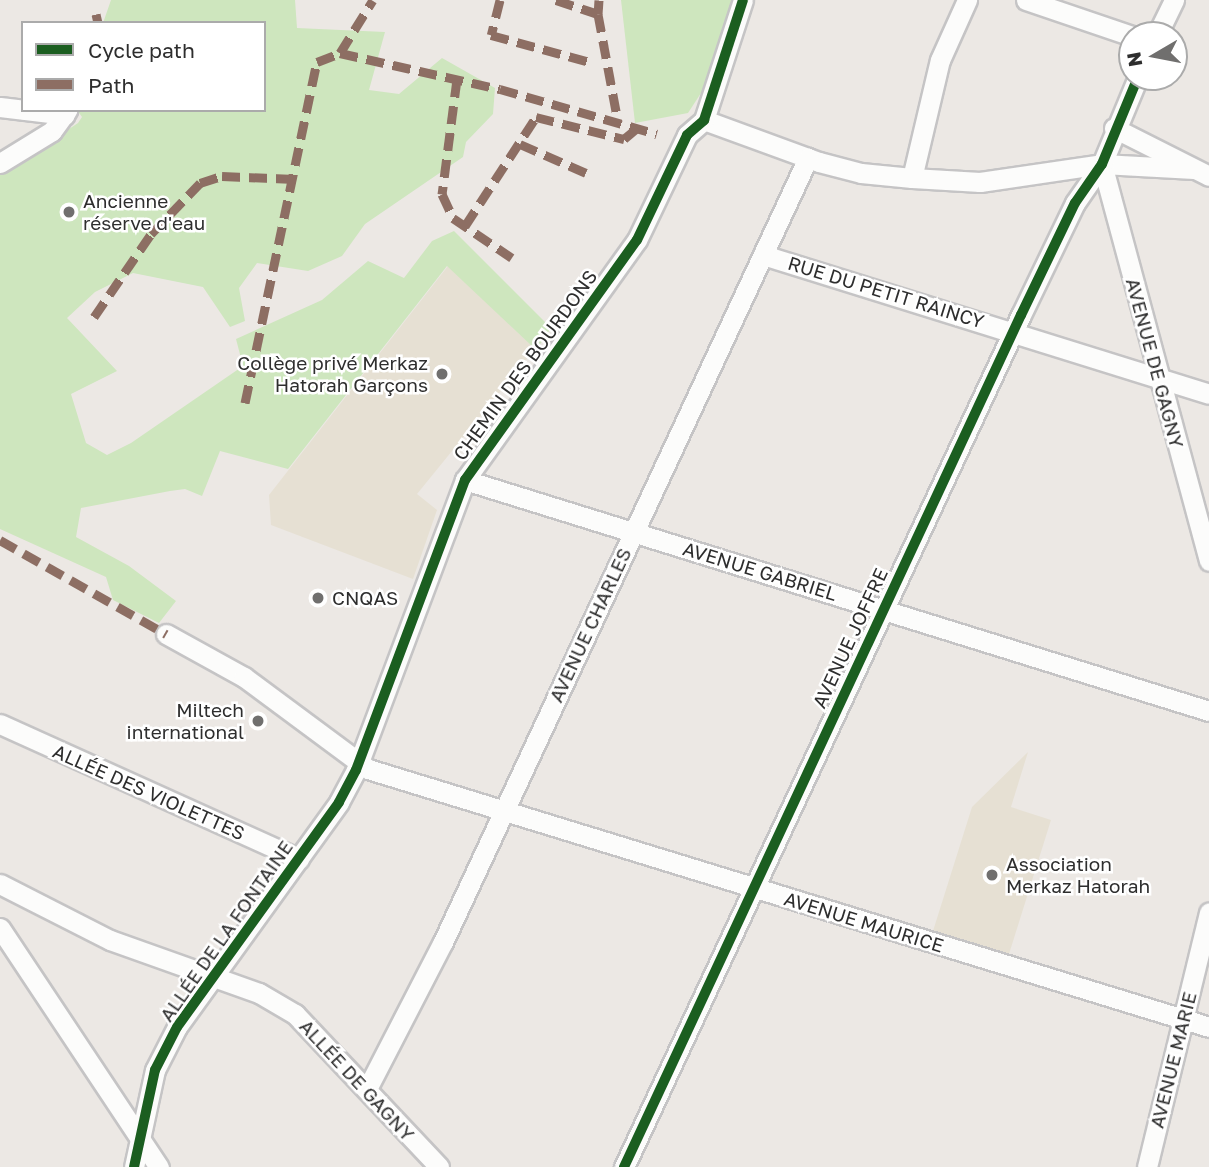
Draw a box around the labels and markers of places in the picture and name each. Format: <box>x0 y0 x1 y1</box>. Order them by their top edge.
place label: Ancienne réserve d'eau <box>83 190 205 234</box>
marker: Ancienne réserve d'eau <box>61 204 77 220</box>
place label: Collège privé Merkaz Hatorah Garçons <box>237 352 428 396</box>
marker: Collège privé Merkaz Hatorah Garçons <box>434 366 450 382</box>
place label: CNQAS <box>332 587 398 609</box>
marker: CNQAS <box>310 590 326 606</box>
place label: Miltech international <box>127 699 244 743</box>
marker: Miltech international <box>250 713 266 729</box>
place label: Association Merkaz Hatorah <box>1006 853 1150 897</box>
marker: Association Merkaz Hatorah <box>984 867 1000 883</box>

